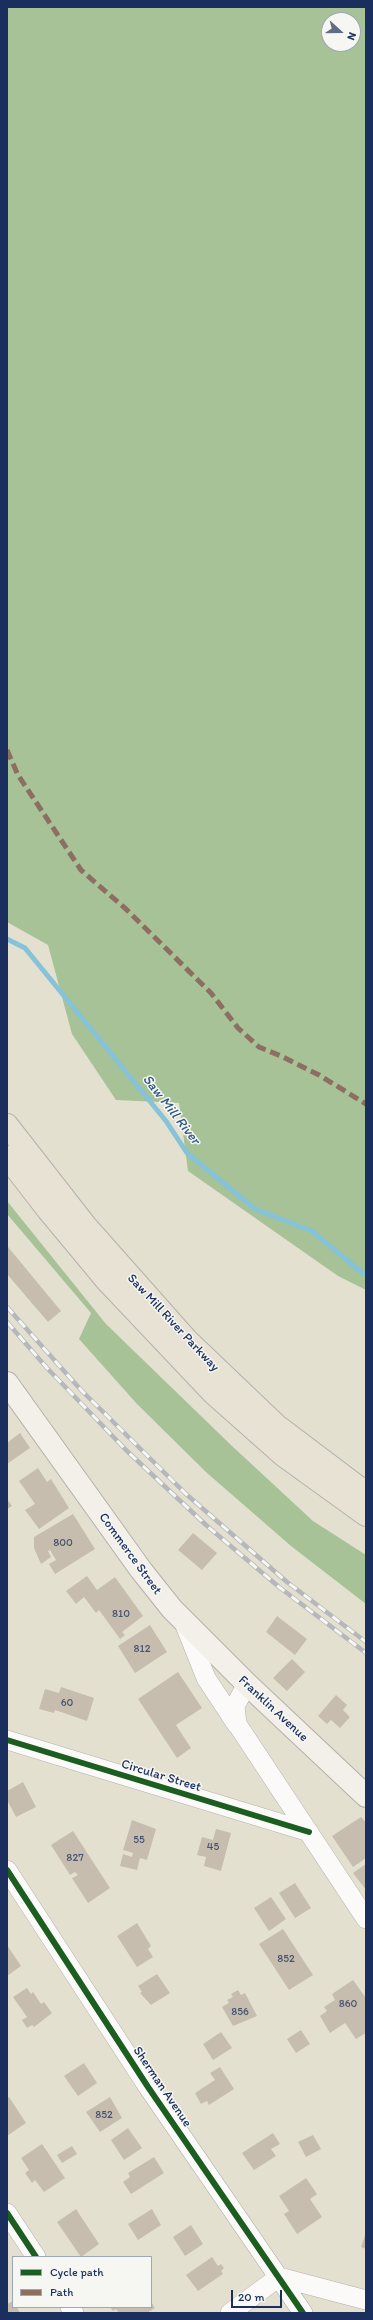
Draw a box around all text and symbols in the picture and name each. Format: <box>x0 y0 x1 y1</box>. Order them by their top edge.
north arrow <box>321 12 361 52</box>
text: N <box>344 30 359 42</box>
water label: Saw Mill River <box>139 1072 203 1148</box>
street label: Saw Mill River Parkway <box>124 1271 222 1375</box>
street label: Commerce Street <box>95 1510 165 1598</box>
house number: 800 <box>53 1536 73 1550</box>
house number: 810 <box>112 1607 130 1621</box>
house number: 812 <box>134 1642 150 1656</box>
street label: Franklin Avenue <box>235 1673 311 1745</box>
house number: 60 <box>61 1696 73 1710</box>
street label: Circular Street <box>119 1756 203 1796</box>
house number: 55 <box>133 1833 145 1847</box>
house number: 45 <box>207 1840 219 1854</box>
house number: 827 <box>66 1851 84 1865</box>
house number: 852 <box>277 1952 295 1966</box>
house number: 860 <box>339 1997 357 2011</box>
house number: 856 <box>231 2005 249 2019</box>
street label: Sherman Avenue <box>129 2044 195 2130</box>
house number: 852 <box>95 2108 113 2122</box>
legend <box>12 2256 152 2308</box>
text: Cycle path <box>50 2265 104 2279</box>
scale bar <box>233 2282 284 2308</box>
text: Path <box>50 2285 73 2299</box>
text: 20 m <box>238 2290 265 2304</box>

